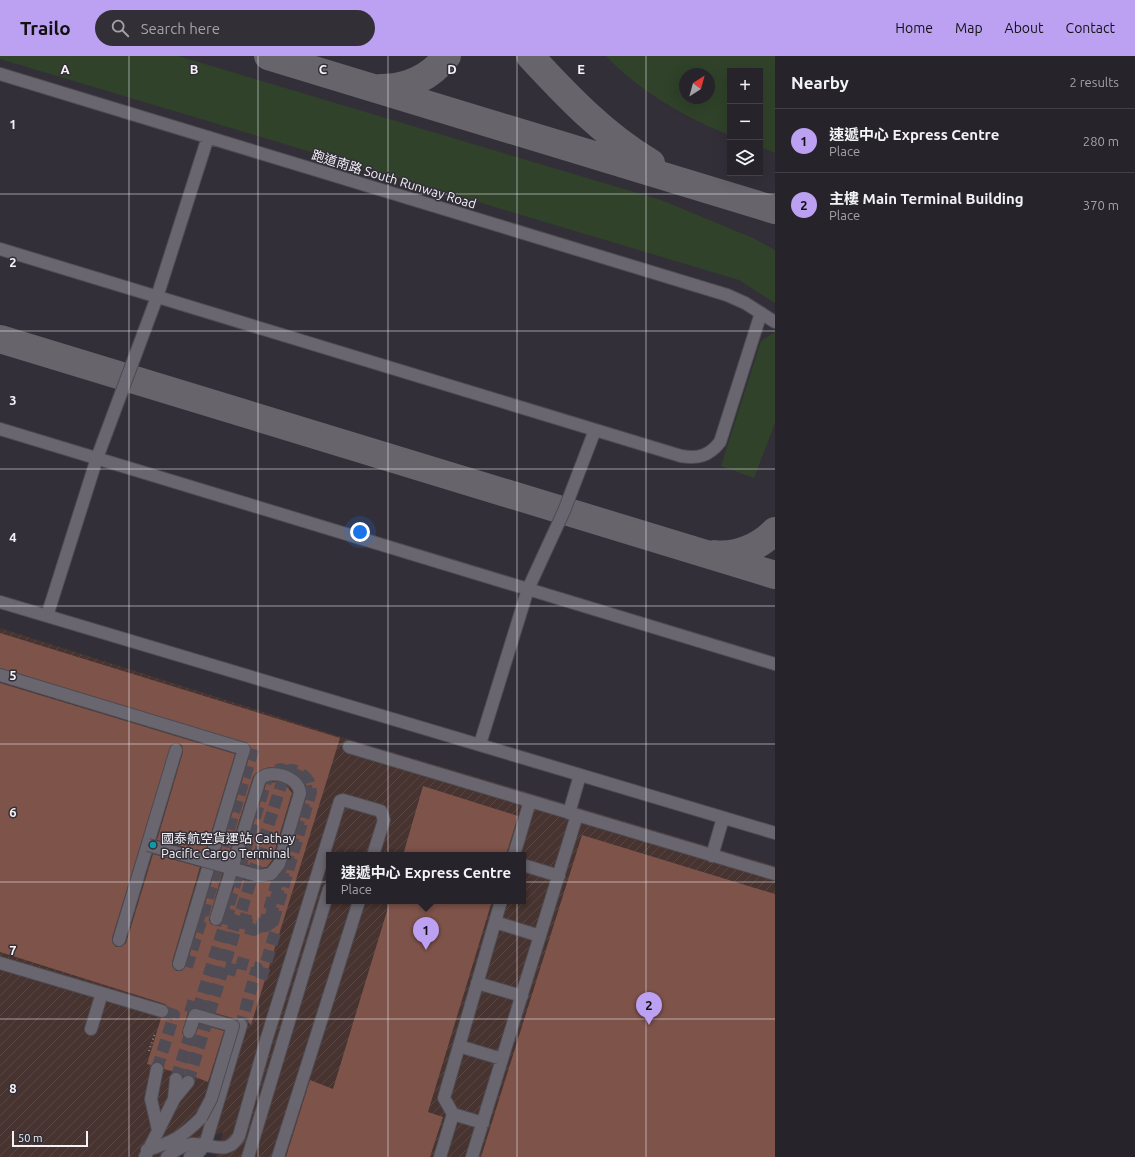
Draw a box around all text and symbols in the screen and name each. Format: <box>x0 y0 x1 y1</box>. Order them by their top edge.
search box <box>95 10 375 46</box>
text: Trailo <box>20 17 71 39</box>
icon: search <box>109 17 131 39</box>
text: Search here <box>141 20 220 37</box>
text: Home <box>895 20 933 36</box>
text: Map <box>955 20 983 36</box>
text: About <box>1005 20 1044 36</box>
text: Contact <box>1066 20 1115 36</box>
text: A <box>60 62 70 76</box>
text: B <box>190 62 199 76</box>
text: C <box>319 62 328 76</box>
text: D <box>447 62 457 76</box>
text: E <box>577 62 585 76</box>
north arrow <box>679 68 715 104</box>
map controls <box>727 68 763 176</box>
button: + <box>727 68 763 104</box>
text: Nearby <box>791 73 849 92</box>
text: 2 results <box>1069 75 1119 89</box>
button: − <box>727 104 763 140</box>
text: 1 <box>9 117 17 131</box>
text: 速遞中心 Express Centre <box>829 126 999 143</box>
text: 1 <box>800 134 808 148</box>
text: 280 m <box>1083 134 1119 148</box>
button: layers <box>727 140 763 176</box>
text: Place <box>829 144 860 158</box>
street label: 跑道南路 South Runway Road <box>310 147 478 211</box>
text: 主樓 Main Terminal Building <box>829 190 1024 207</box>
text: 2 <box>800 198 808 212</box>
text: 370 m <box>1083 198 1119 212</box>
text: Place <box>829 208 860 222</box>
text: 2 <box>9 255 17 269</box>
text: 3 <box>9 393 17 407</box>
your location <box>350 522 370 542</box>
text: 4 <box>9 530 17 544</box>
text: 5 <box>9 668 17 682</box>
text: 6 <box>9 805 17 819</box>
place label: 國泰航空貨運站 Cathay Pacific Cargo Terminal <box>161 831 295 860</box>
marker: 國泰航空貨運站 Cathay Pacific Cargo Terminal <box>148 840 158 850</box>
popup <box>326 852 526 904</box>
text: 速遞中心 Express Centre <box>341 864 511 881</box>
text: Place <box>341 882 372 896</box>
pin: 1 <box>413 917 439 950</box>
text: 7 <box>9 943 17 957</box>
pin: 2 <box>636 992 662 1025</box>
text: 8 <box>9 1081 17 1095</box>
scale bar <box>12 1129 88 1148</box>
text: 50 m <box>18 1132 42 1144</box>

